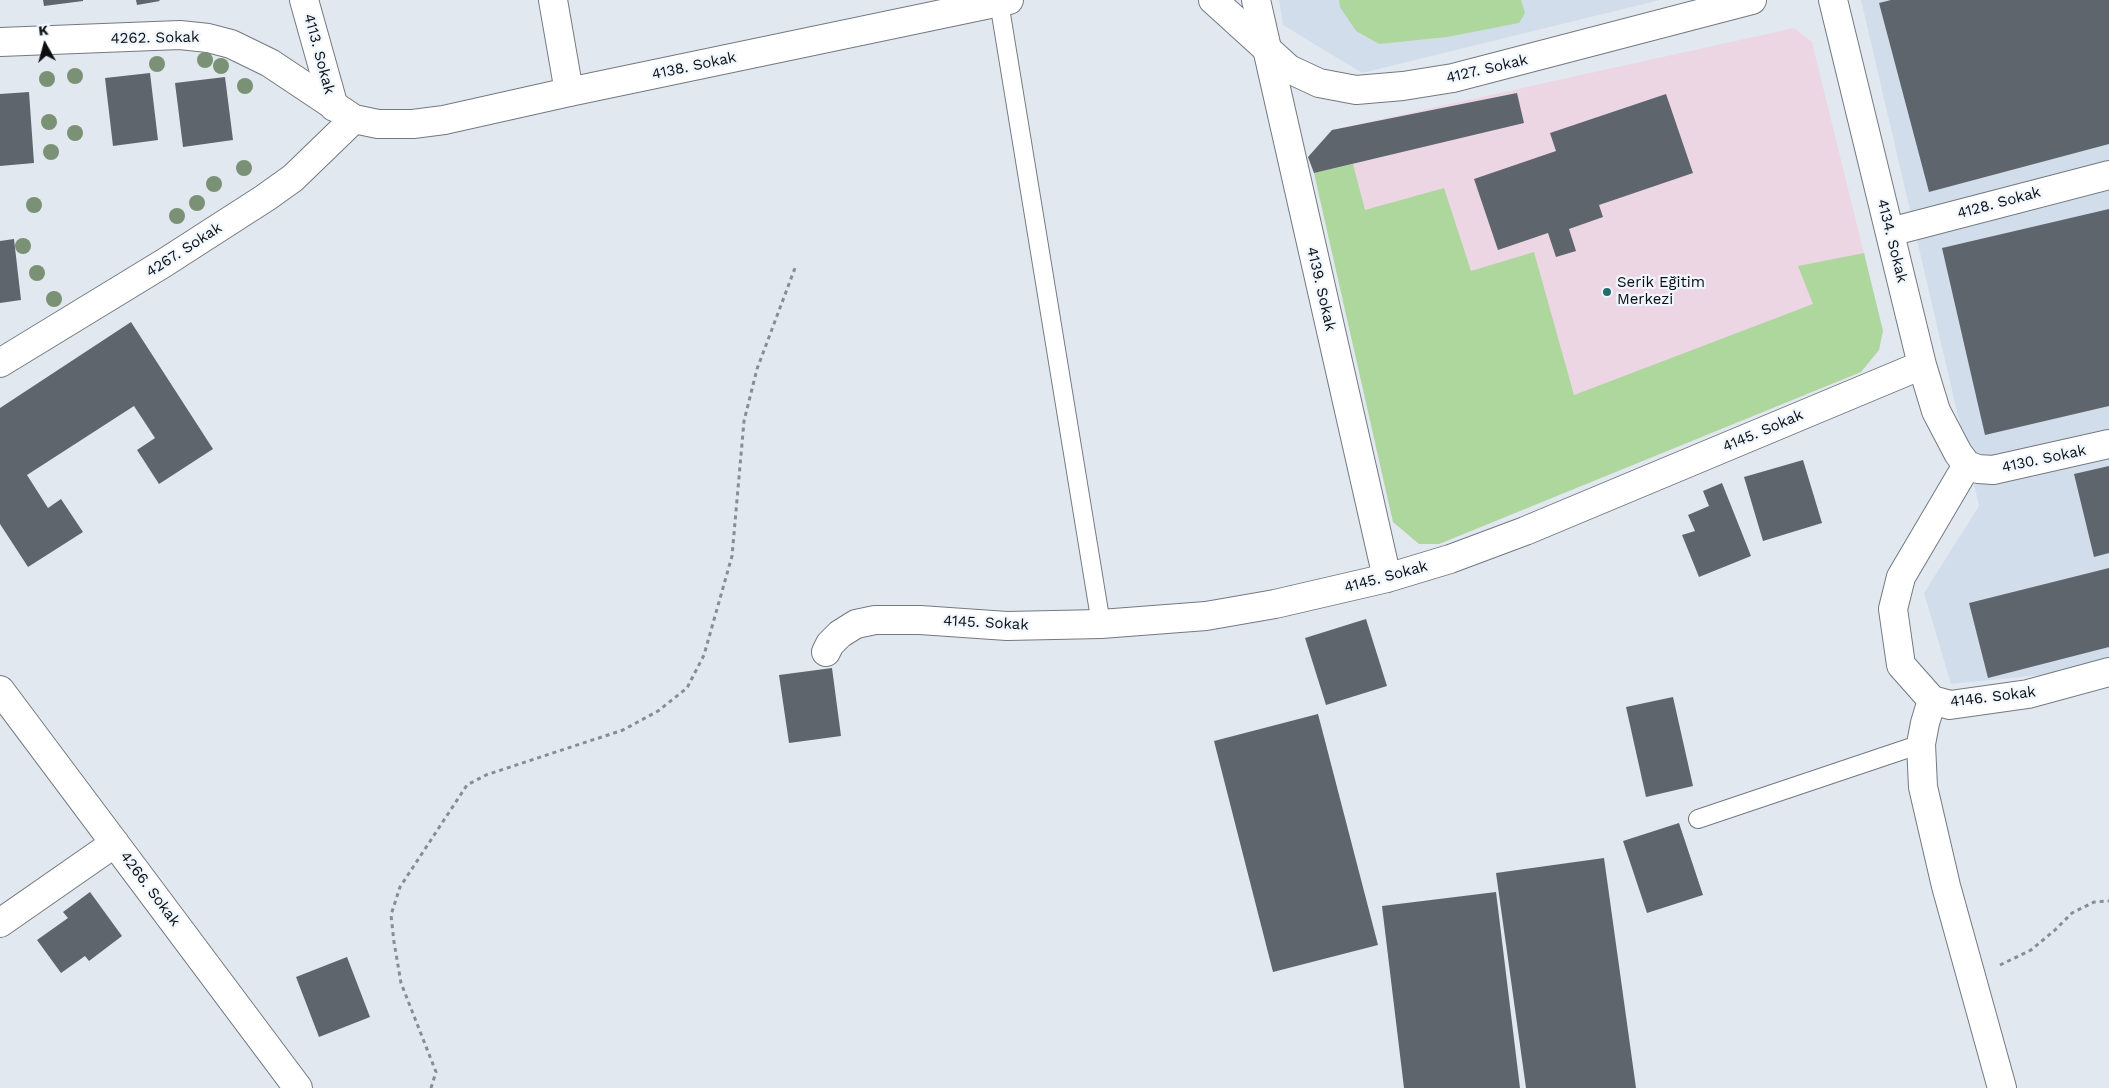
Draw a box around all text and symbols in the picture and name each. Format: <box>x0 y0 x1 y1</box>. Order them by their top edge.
street label: 4113. Sokak <box>300 12 338 96</box>
north arrow <box>20 20 70 70</box>
text: K <box>37 22 49 39</box>
street label: 4262. Sokak <box>110 28 200 48</box>
street label: 4138. Sokak <box>650 48 738 84</box>
street label: 4127. Sokak <box>1444 51 1530 87</box>
street label: 4128. Sokak <box>1955 183 2043 223</box>
street label: 4134. Sokak <box>1873 197 1911 285</box>
street label: 4267. Sokak <box>143 219 225 281</box>
street label: 4139. Sokak <box>1303 245 1339 333</box>
place label: Serik Eğitim Merkezi <box>1617 274 1705 309</box>
marker: Serik Eğitim Merkezi <box>1601 286 1613 298</box>
street label: 4145. Sokak <box>1720 406 1806 456</box>
street label: 4130. Sokak <box>2000 441 2088 477</box>
street label: 4145. Sokak <box>1342 557 1430 597</box>
street label: 4145. Sokak <box>943 612 1029 634</box>
street label: 4146. Sokak <box>1949 683 2037 711</box>
street label: 4266. Sokak <box>116 848 184 930</box>

